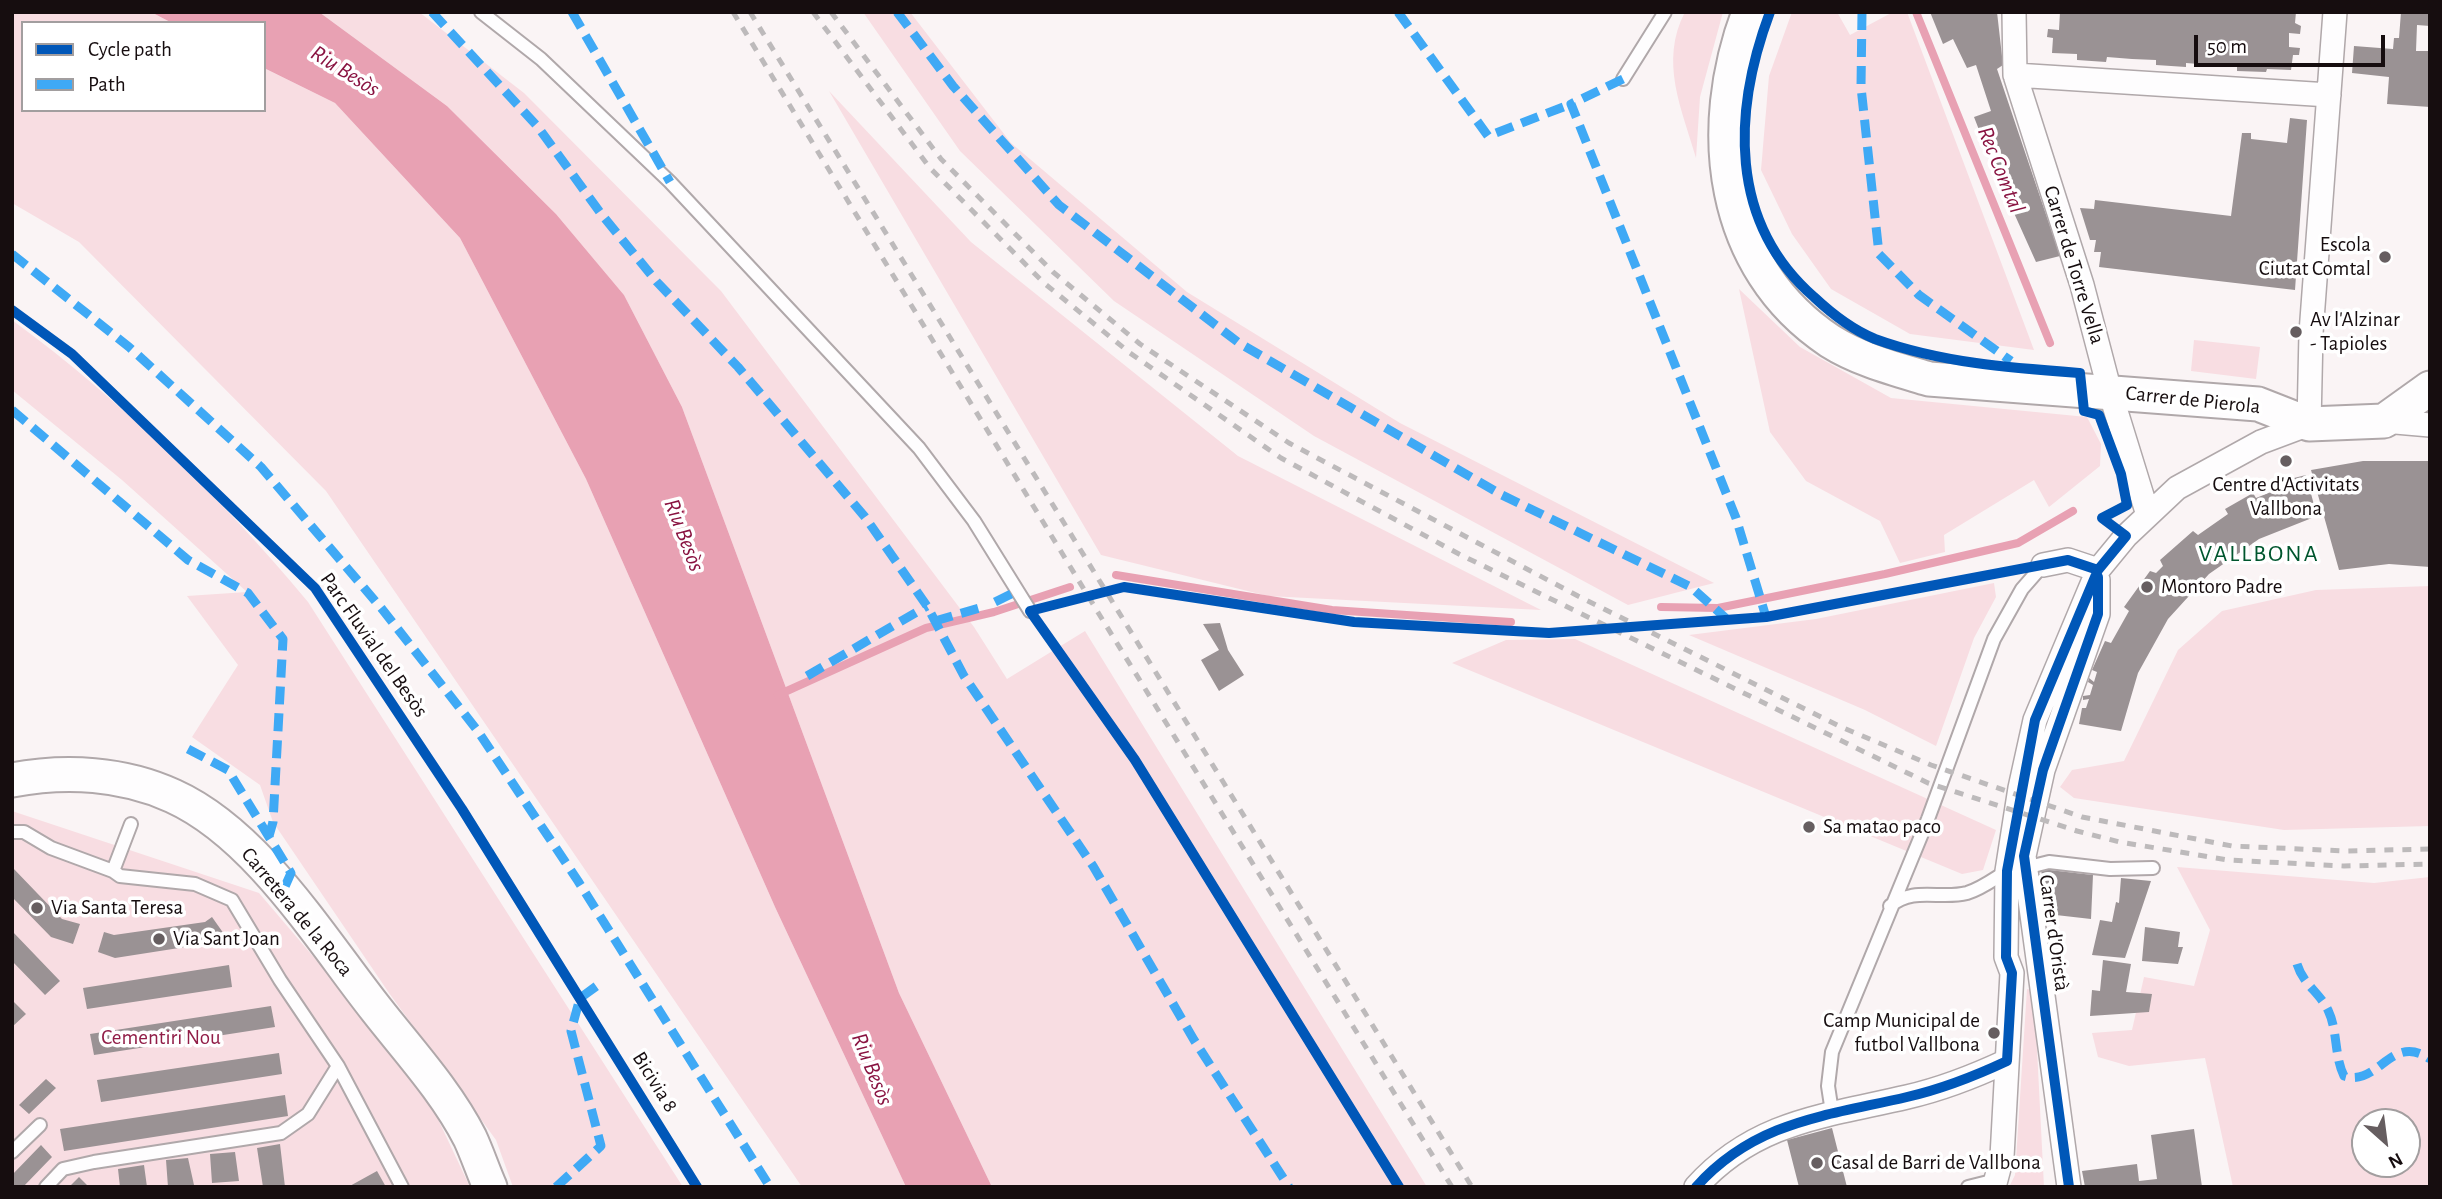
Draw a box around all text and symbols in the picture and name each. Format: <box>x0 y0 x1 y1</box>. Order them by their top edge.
legend <box>21 21 266 112</box>
scale bar <box>2197 21 2388 65</box>
text: 50 m <box>2207 36 2247 57</box>
text: Cycle path <box>88 39 172 60</box>
water label: Riu Besòs <box>306 39 384 103</box>
text: Path <box>88 74 126 95</box>
water label: Rec Comtal <box>1971 123 2031 217</box>
street label: Carrer de Torre Vella <box>2038 183 2110 347</box>
place label: Escola Ciutat Comtal <box>2259 232 2371 282</box>
marker: Escola Ciutat Comtal <box>2377 249 2393 265</box>
place label: Av l'Alzinar - Tapioles <box>2310 307 2400 357</box>
marker: Av l'Alzinar - Tapioles <box>2288 324 2304 340</box>
street label: Carrer de Pierola <box>2124 380 2262 420</box>
marker: Centre d'Activitats Vallbona <box>2278 453 2294 469</box>
place label: Centre d'Activitats Vallbona <box>2212 472 2360 522</box>
water label: Riu Besòs <box>658 495 710 575</box>
district label: VALLBONA <box>2199 540 2319 568</box>
street label: Parc Fluvial del Besòs <box>315 568 433 722</box>
place label: Montoro Padre <box>2161 574 2283 600</box>
marker: Montoro Padre <box>2139 579 2155 595</box>
place label: Sa matao paco <box>1823 814 1941 840</box>
marker: Sa matao paco <box>1801 819 1817 835</box>
street label: Carretera de la Roca <box>236 842 358 982</box>
street label: Carrer d'Oristà <box>2033 873 2075 993</box>
place label: Via Santa Teresa <box>51 895 183 921</box>
marker: Via Santa Teresa <box>29 900 45 916</box>
place label: Via Sant Joan <box>173 926 280 952</box>
marker: Via Sant Joan <box>151 931 167 947</box>
place label: Camp Municipal de futbol Vallbona <box>1823 1008 1980 1058</box>
park label: Cementiri Nou <box>101 1025 221 1051</box>
marker: Camp Municipal de futbol Vallbona <box>1986 1025 2002 1041</box>
water label: Riu Besòs <box>845 1029 899 1109</box>
street label: Bicivia 8 <box>627 1047 683 1117</box>
north arrow <box>2351 1108 2421 1178</box>
text: N <box>2385 1149 2405 1172</box>
place label: Casal de Barri de Vallbona <box>1831 1150 2041 1176</box>
marker: Casal de Barri de Vallbona <box>1809 1155 1825 1171</box>

